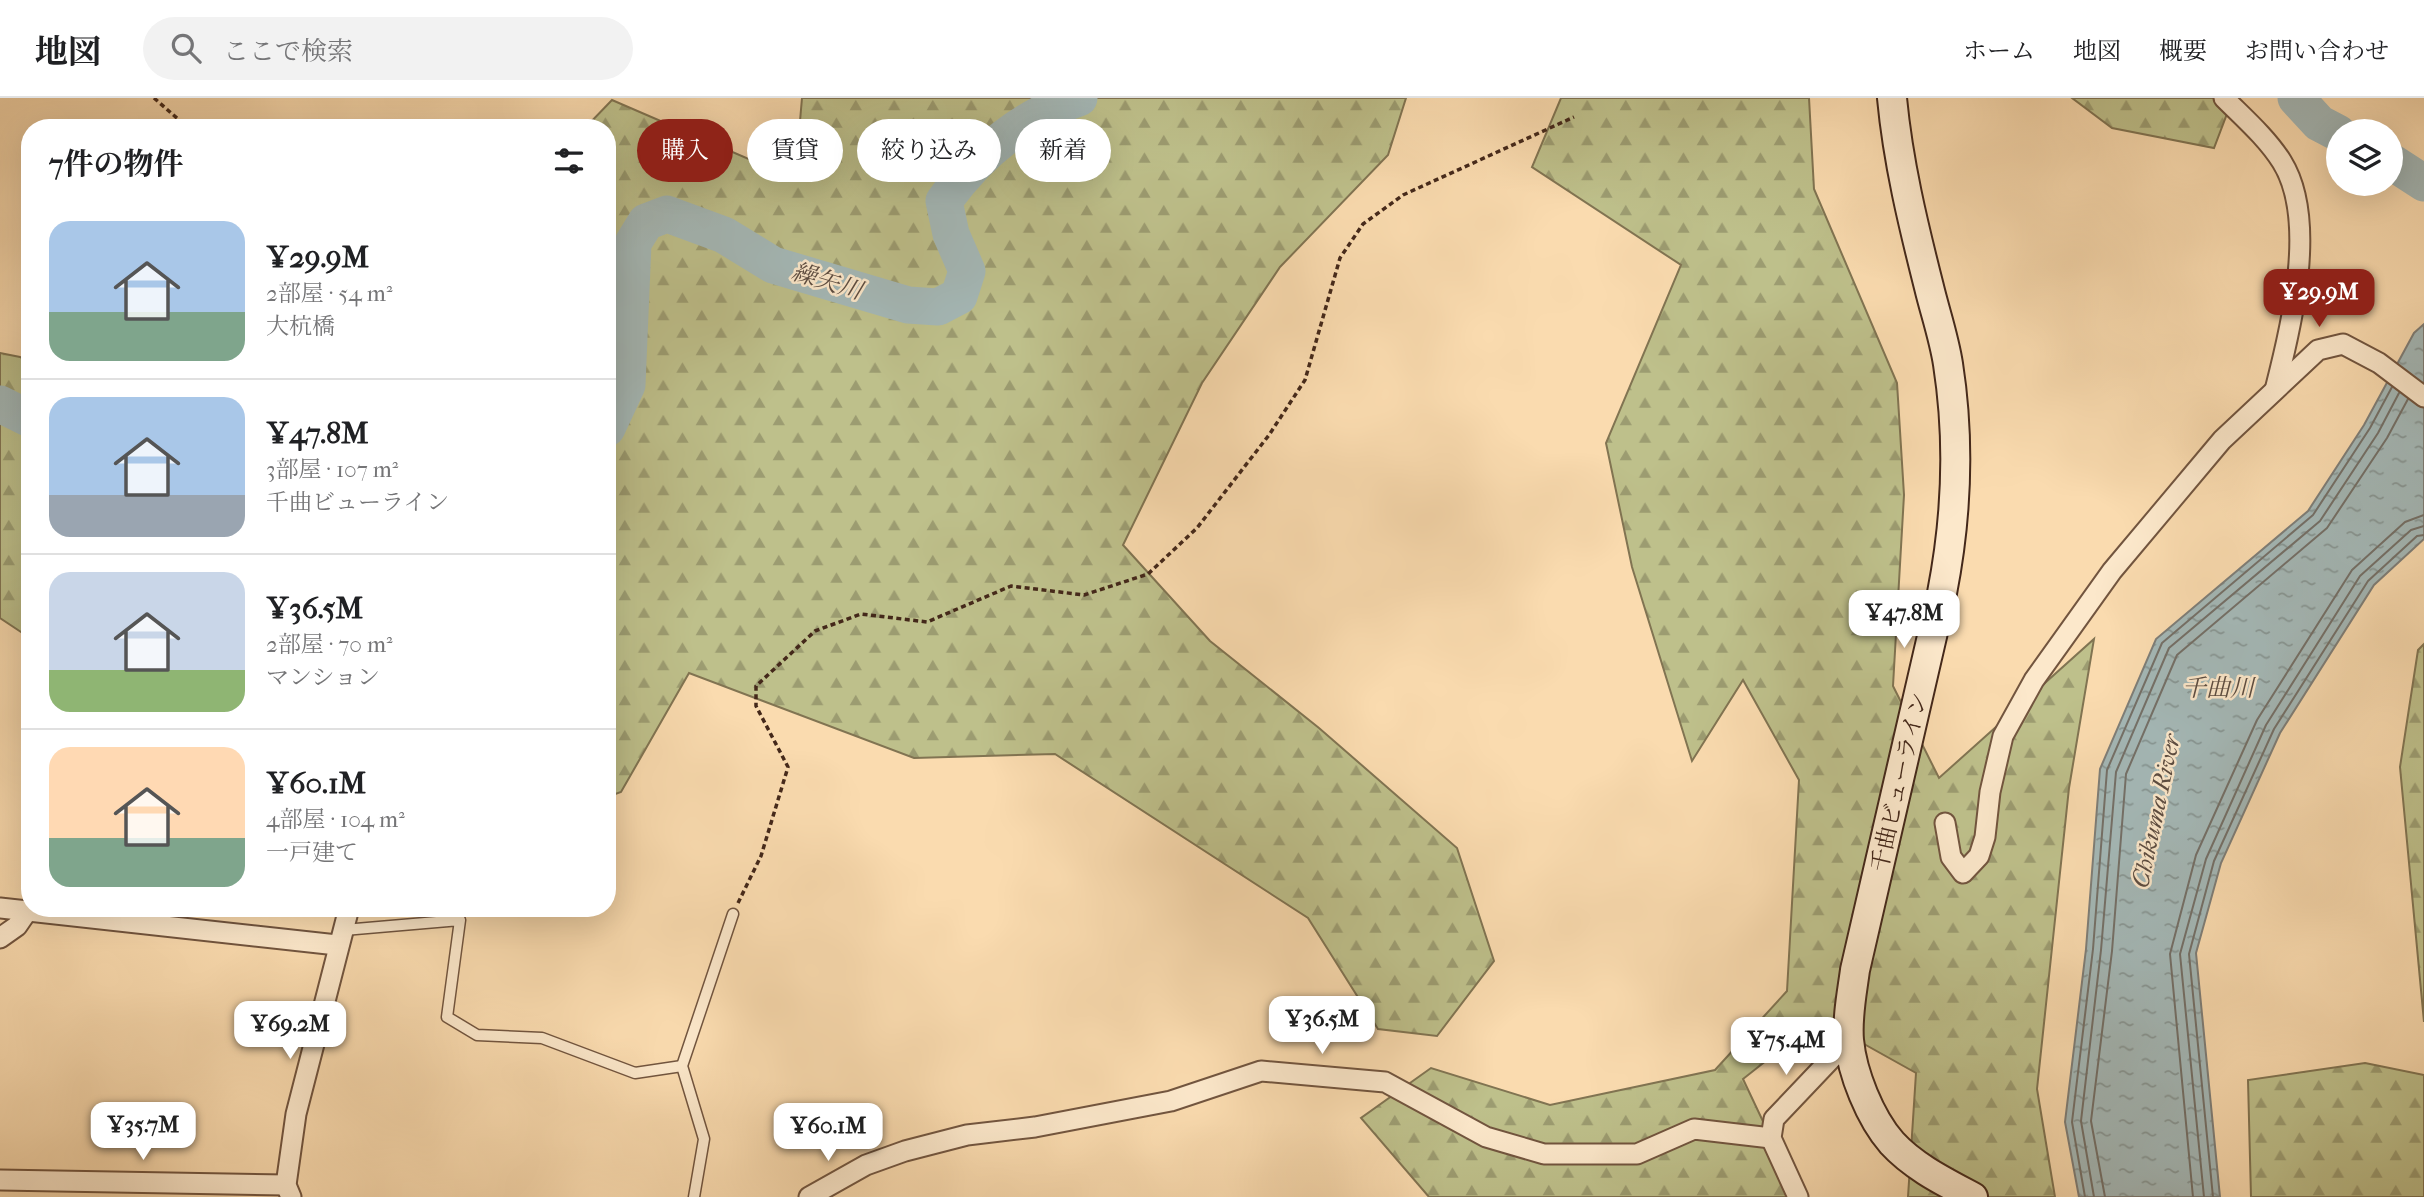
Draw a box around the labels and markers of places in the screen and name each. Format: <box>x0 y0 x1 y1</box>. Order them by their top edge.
pin: ¥29.9M <box>2262 270 2376 329</box>
pin: ¥47.8M <box>1847 590 1961 650</box>
pin: ¥36.5M <box>1265 996 1379 1056</box>
pin: ¥69.2M <box>233 1002 347 1061</box>
pin: ¥75.4M <box>1729 1018 1843 1077</box>
pin: ¥35.7M <box>86 1102 200 1162</box>
pin: ¥60.1M <box>771 1104 885 1163</box>

